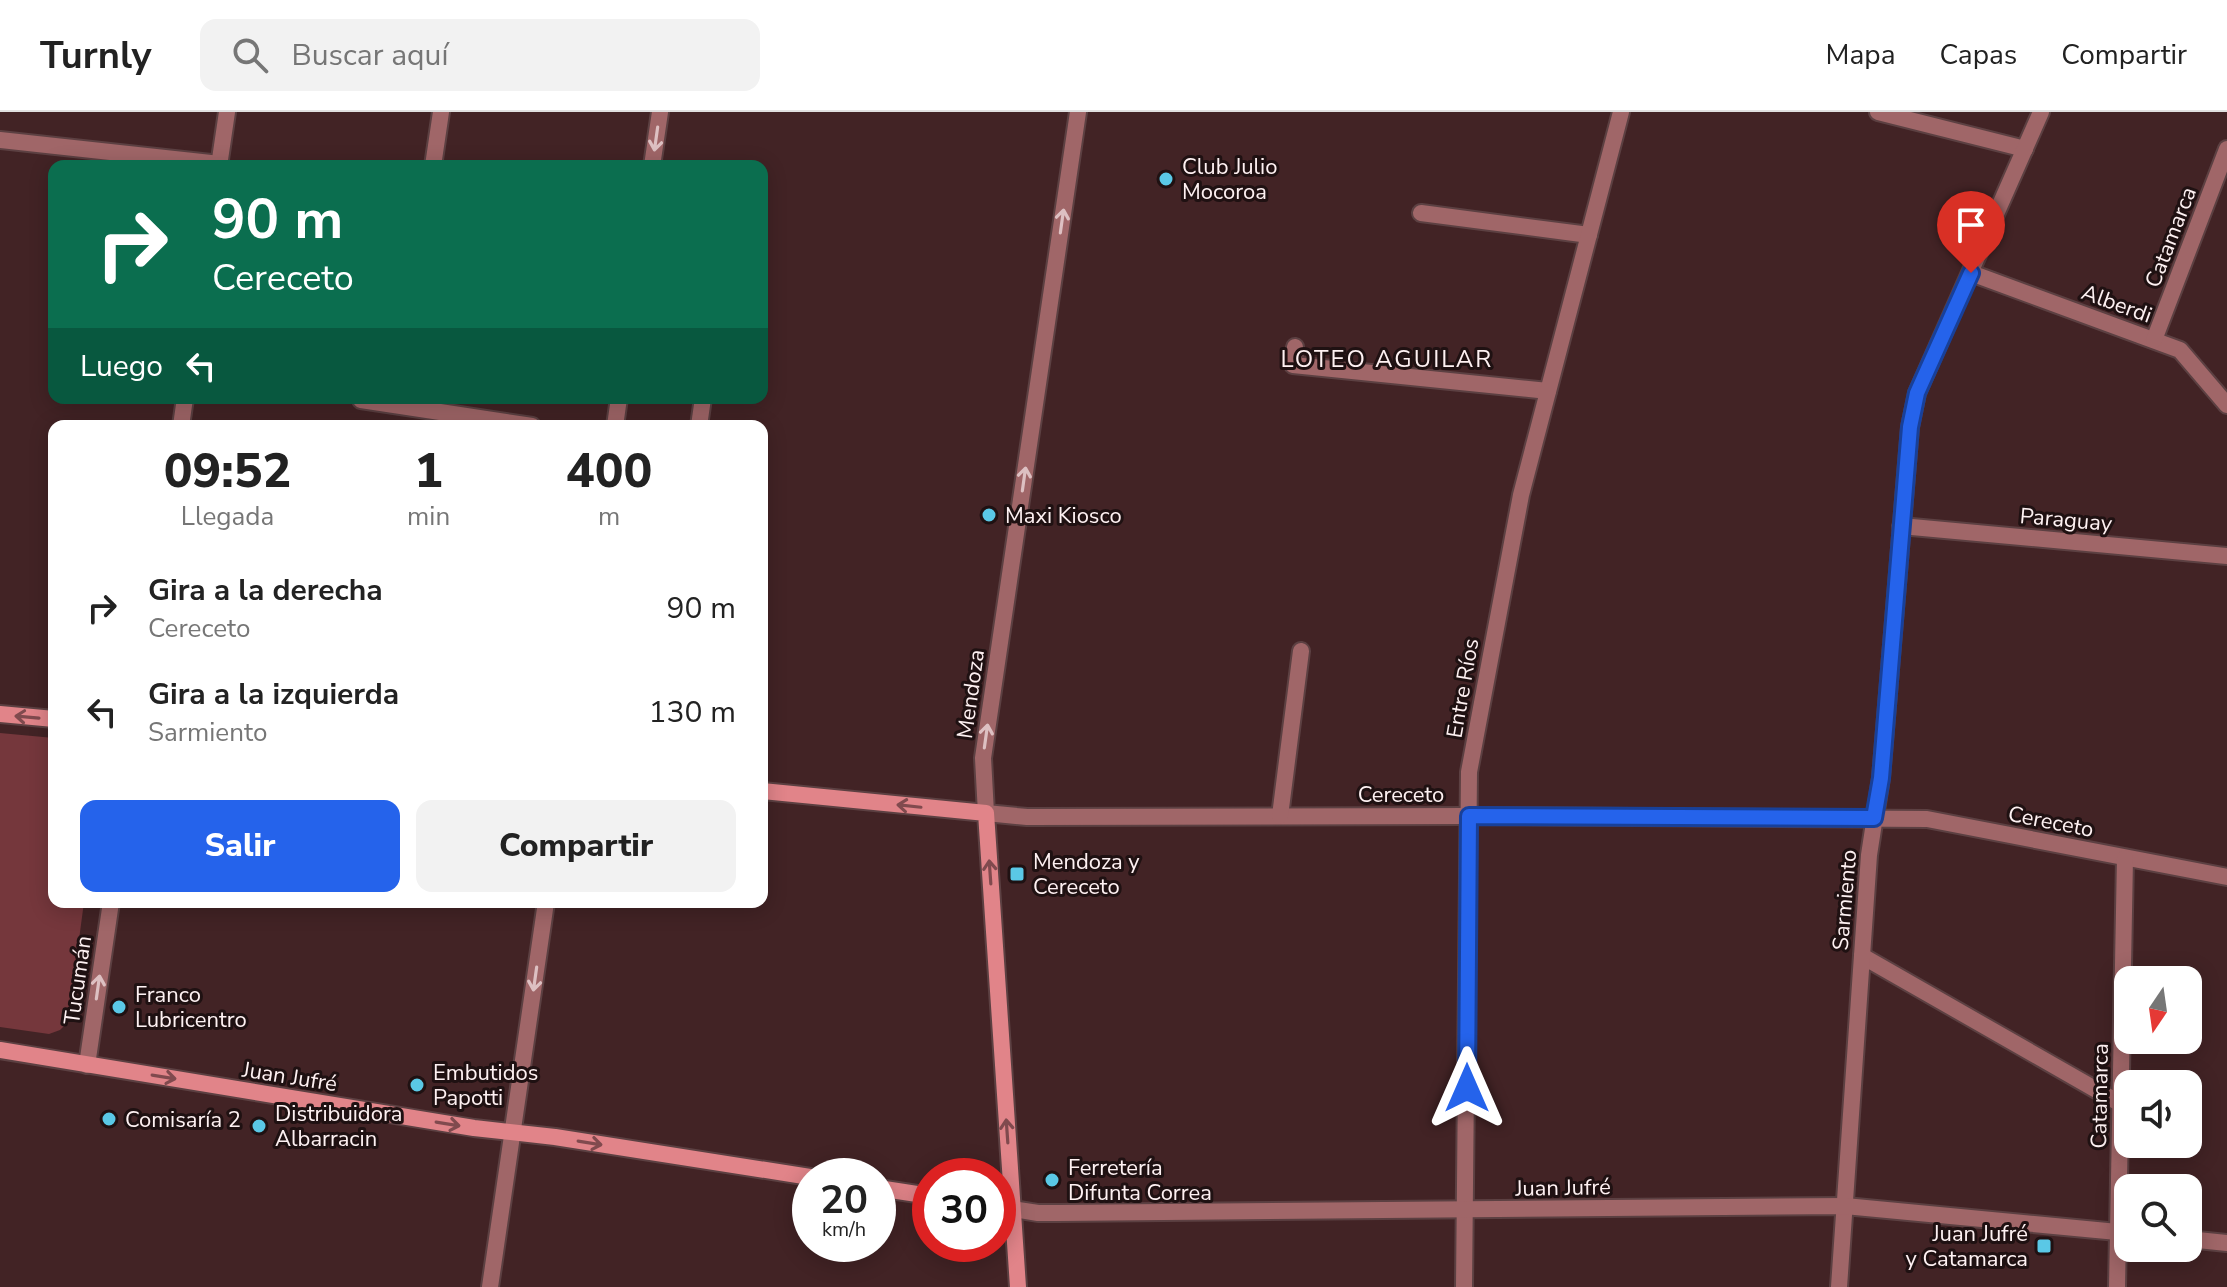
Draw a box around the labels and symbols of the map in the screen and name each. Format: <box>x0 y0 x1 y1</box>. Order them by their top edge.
one-way arrow <box>648 126 663 151</box>
place label: Club Julio Mocoroa <box>1182 152 1277 207</box>
marker: Club Julio Mocoroa <box>1157 170 1175 188</box>
street label: Catamarca <box>2138 183 2204 292</box>
pin <box>1937 191 2005 273</box>
one-way arrow <box>1055 209 1070 235</box>
street label: Alberdi <box>2077 277 2156 330</box>
district label: LOTEO AGUILAR <box>1281 343 1493 375</box>
one-way arrow <box>1017 466 1032 492</box>
place label: Maxi Kiosco <box>1005 501 1122 531</box>
street label: Paraguay <box>2018 501 2114 539</box>
marker: Maxi Kiosco <box>980 506 998 524</box>
street label: Entre Ríos <box>1439 636 1487 740</box>
street label: Mendoza <box>950 648 992 741</box>
one-way arrow <box>14 709 41 724</box>
one-way arrow <box>979 724 994 749</box>
street label: Cereceto <box>1358 780 1444 810</box>
one-way arrow <box>896 798 923 813</box>
street label: Cereceto <box>2005 799 2096 845</box>
place label: Mendoza y Cereceto <box>1033 847 1140 902</box>
street label: Sarmiento <box>1826 848 1864 952</box>
one-way arrow <box>982 859 997 886</box>
marker: Mendoza y Cereceto <box>1008 865 1026 883</box>
street label: Tucumán <box>57 934 99 1027</box>
one-way arrow <box>527 966 542 991</box>
north arrow <box>2114 966 2202 1054</box>
one-way arrow <box>91 975 106 1001</box>
place label: Franco Lubricentro <box>135 980 247 1035</box>
marker: Franco Lubricentro <box>110 998 128 1016</box>
street label: Catamarca <box>2084 1043 2116 1149</box>
position arrow <box>1425 1046 1509 1130</box>
street label: Juan Jufré <box>239 1055 339 1099</box>
place label: Embutidos Papotti <box>433 1058 538 1113</box>
one-way arrow <box>150 1070 176 1085</box>
marker: Embutidos Papotti <box>408 1076 426 1094</box>
place label: Distribuidora Albarracin <box>275 1099 402 1154</box>
place label: Comisaría 2 <box>125 1105 241 1135</box>
marker: Comisaría 2 <box>100 1110 118 1128</box>
marker: Distribuidora Albarracin <box>250 1117 268 1135</box>
one-way arrow <box>435 1117 460 1132</box>
one-way arrow <box>999 1118 1014 1145</box>
one-way arrow <box>577 1136 602 1151</box>
place label: Ferretería Difunta Correa <box>1068 1153 1212 1208</box>
speed limit sign: 30 <box>912 1158 1016 1262</box>
marker: Ferretería Difunta Correa <box>1043 1171 1061 1189</box>
street label: Juan Jufré <box>1514 1172 1611 1204</box>
place label: Juan Jufré y Catamarca <box>1906 1219 2028 1274</box>
marker: Juan Jufré y Catamarca <box>2035 1237 2053 1255</box>

